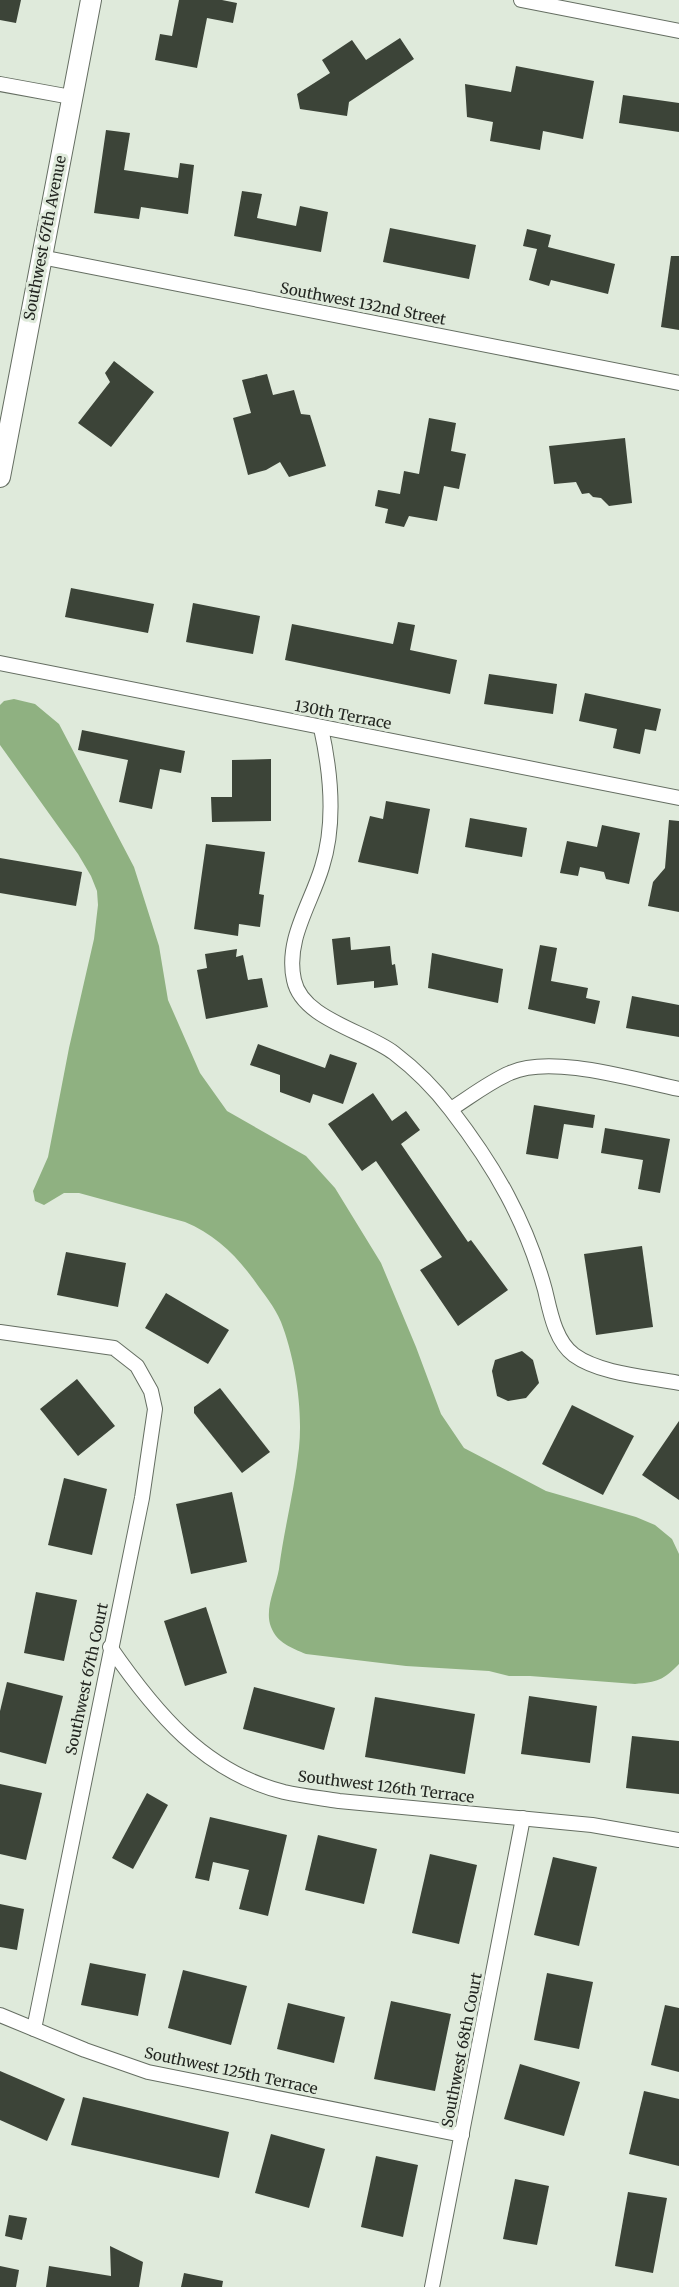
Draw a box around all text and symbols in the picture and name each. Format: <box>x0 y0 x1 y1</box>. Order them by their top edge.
street label: Southwest 67th Avenue <box>19 154 70 322</box>
street label: Southwest 132nd Street <box>279 278 448 329</box>
street label: 130th Terrace <box>293 696 393 733</box>
street label: Southwest 67th Court <box>61 1601 112 1757</box>
street label: Southwest 126th Terrace <box>297 1766 476 1807</box>
street label: Southwest 68th Court <box>437 1971 486 2129</box>
street label: Southwest 125th Terrace <box>143 2043 320 2098</box>

